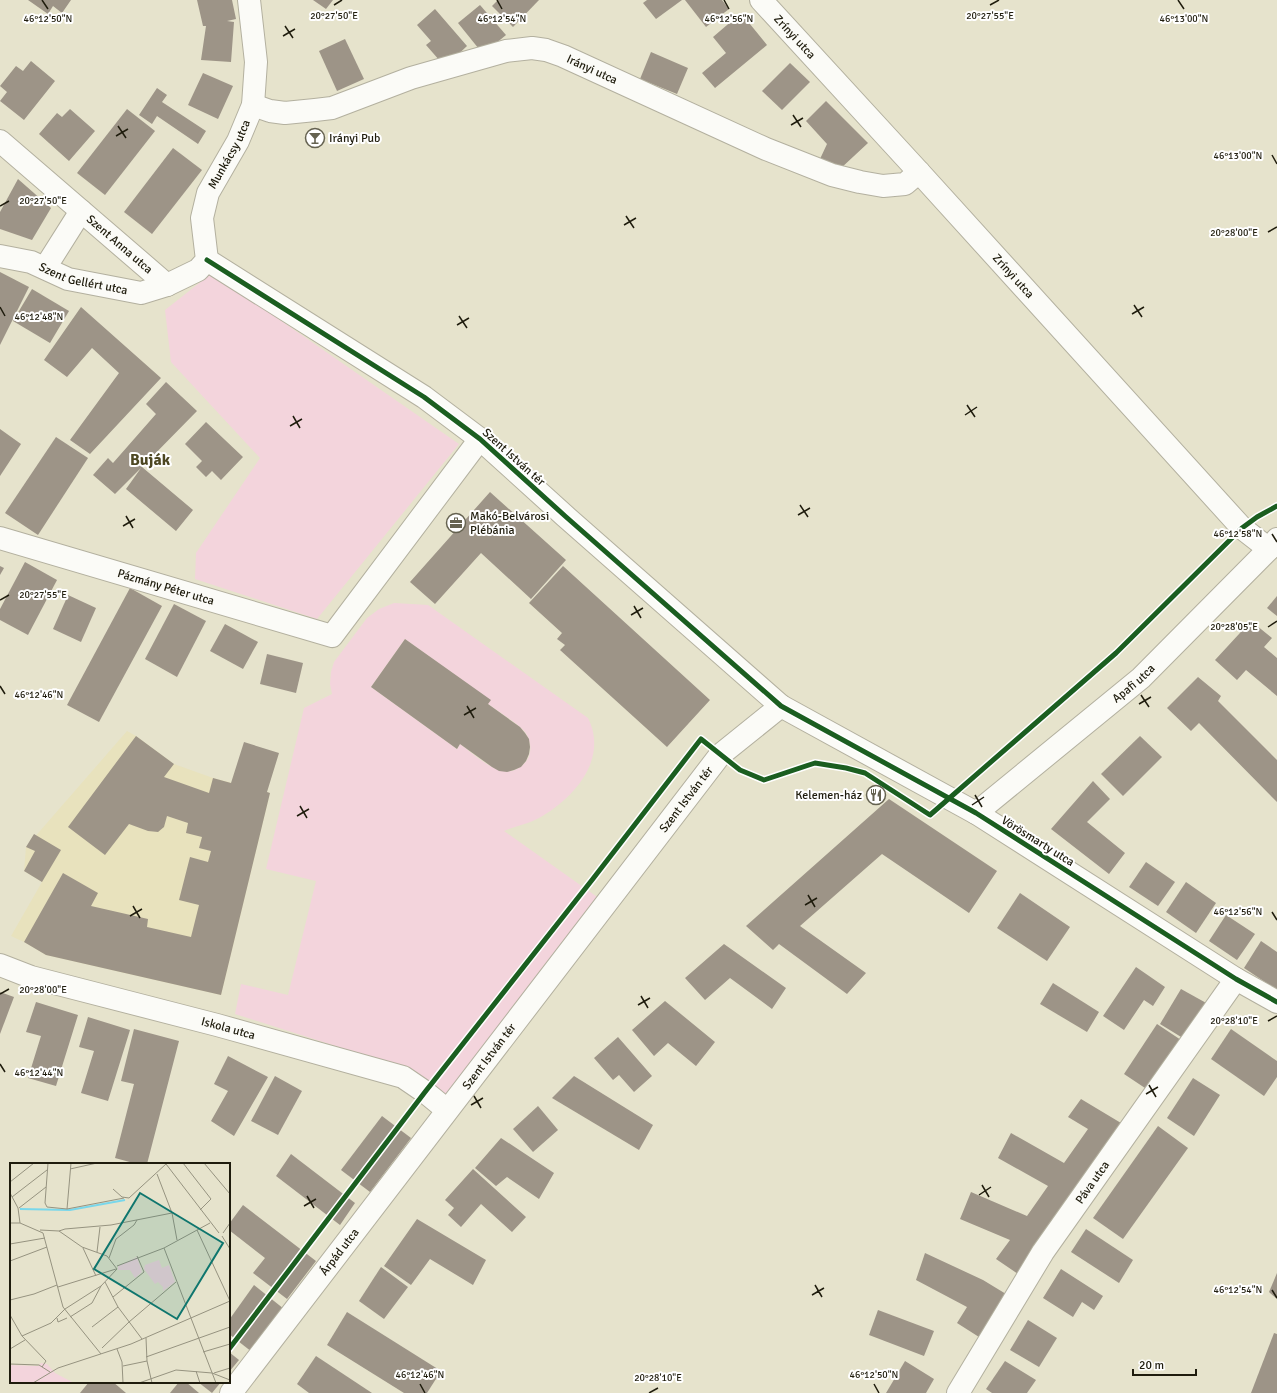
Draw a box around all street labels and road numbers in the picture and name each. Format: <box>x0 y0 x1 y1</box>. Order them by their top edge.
street label: Zrínyi utca <box>770 12 819 62</box>
street label: Irányi utca <box>564 52 620 88</box>
street label: Munkácsy utca <box>205 118 254 192</box>
street label: Szent Anna utca <box>83 212 156 277</box>
street label: Zrínyi utca <box>989 251 1037 302</box>
street label: Szent Gellért utca <box>36 260 129 298</box>
street label: Szent István tér <box>479 425 549 490</box>
street label: Pázmány Péter utca <box>116 566 216 609</box>
street label: Apafi utca <box>1109 661 1158 706</box>
street label: Szent István tér <box>656 763 717 836</box>
street label: Vörösmarty utca <box>998 813 1077 870</box>
street label: Iskola utca <box>199 1014 257 1043</box>
street label: Szent István tér <box>459 1020 520 1093</box>
street label: Páva utca <box>1072 1158 1113 1207</box>
street label: Árpád utca <box>317 1225 363 1279</box>

